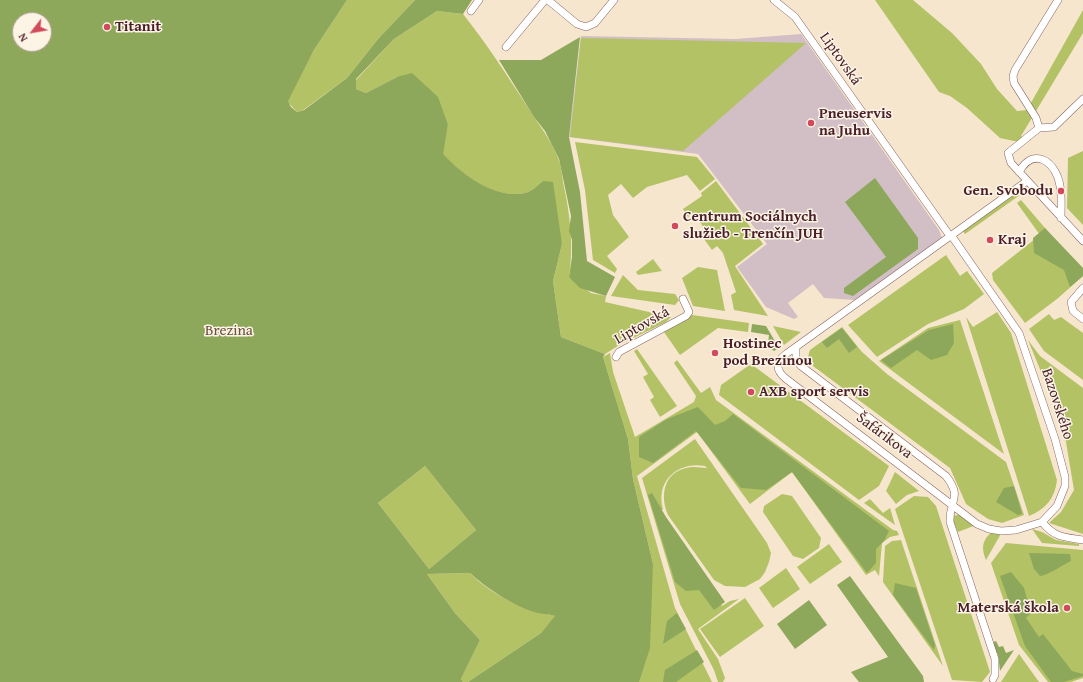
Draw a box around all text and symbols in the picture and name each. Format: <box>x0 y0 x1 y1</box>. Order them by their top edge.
north arrow <box>12 12 52 52</box>
place label: Titanit <box>115 18 161 36</box>
marker: Titanit <box>102 22 112 32</box>
street label: Liptovská <box>815 29 865 89</box>
text: N <box>14 30 31 45</box>
place label: Pneuservis na Juhu <box>819 105 892 140</box>
marker: Pneuservis na Juhu <box>806 118 816 128</box>
place label: Gen. Svobodu <box>963 182 1053 200</box>
marker: Gen. Svobodu <box>1056 186 1066 196</box>
place label: Centrum Sociálnych služieb - Trenčín JUH <box>683 208 823 243</box>
marker: Centrum Sociálnych služieb - Trenčín JUH <box>670 221 680 231</box>
place label: Kraj <box>998 231 1026 249</box>
marker: Kraj <box>985 235 995 245</box>
street label: Liptovská <box>611 303 673 349</box>
park label: Brezina <box>205 322 253 340</box>
place label: Hostinec pod Brezinou <box>723 335 812 370</box>
marker: Hostinec pod Brezinou <box>710 348 720 358</box>
street label: Bazovského <box>1037 366 1077 442</box>
place label: AXB sport servis <box>759 383 869 401</box>
marker: AXB sport servis <box>746 387 756 397</box>
street label: Šafárikova <box>852 409 916 463</box>
place label: Materská škola <box>958 599 1059 617</box>
marker: Materská škola <box>1062 603 1072 613</box>

